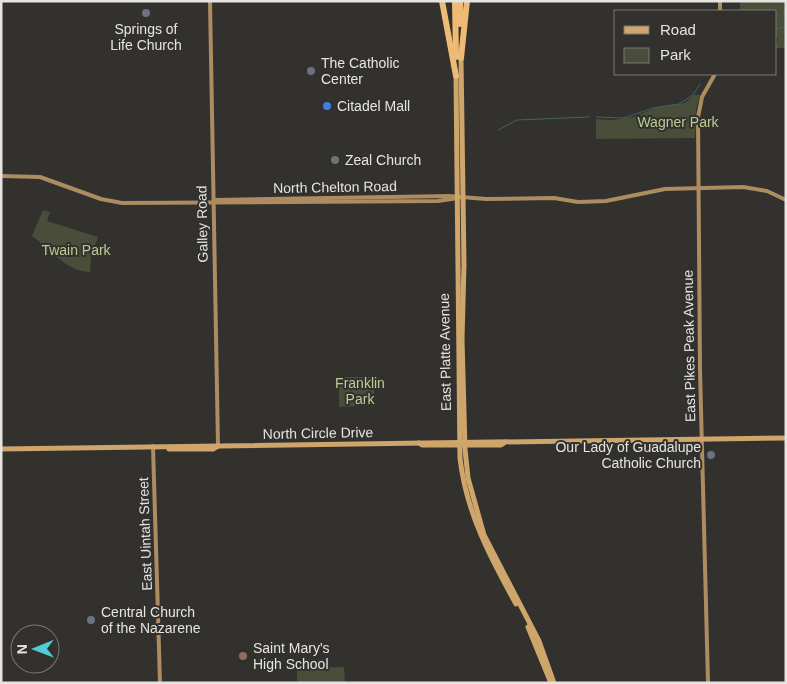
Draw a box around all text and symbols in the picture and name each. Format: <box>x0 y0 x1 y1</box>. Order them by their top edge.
marker: Springs of Life Church <box>140 7 152 19</box>
legend <box>614 10 777 75</box>
place label: Springs of Life Church <box>110 21 182 53</box>
text: Road <box>660 21 696 38</box>
text: Park <box>660 46 691 63</box>
place label: The Catholic Center <box>321 55 400 87</box>
marker: The Catholic Center <box>305 65 317 77</box>
place label: Citadel Mall <box>337 98 410 114</box>
marker: Citadel Mall <box>321 100 333 112</box>
park label: Wagner Park <box>637 114 720 130</box>
place label: Zeal Church <box>345 152 421 168</box>
marker: Zeal Church <box>329 154 341 166</box>
street label: North Chelton Road <box>273 178 397 196</box>
street label: Galley Road <box>193 185 211 263</box>
park label: Twain Park <box>41 242 112 258</box>
street label: East Pikes Peak Avenue <box>680 270 698 422</box>
street label: East Platte Avenue <box>436 293 454 411</box>
park label: Franklin Park <box>335 375 385 407</box>
street label: North Circle Drive <box>263 424 374 442</box>
place label: Our Lady of Guadalupe Catholic Church <box>555 439 701 471</box>
marker: Our Lady of Guadalupe Catholic Church <box>705 449 717 461</box>
street label: East Uintah Street <box>135 477 155 591</box>
place label: Central Church of the Nazarene <box>101 604 201 636</box>
marker: Central Church of the Nazarene <box>85 614 97 626</box>
north arrow <box>10 624 60 674</box>
place label: Saint Mary's High School <box>253 640 330 672</box>
text: N <box>14 644 30 654</box>
marker: Saint Mary's High School <box>237 650 249 662</box>

